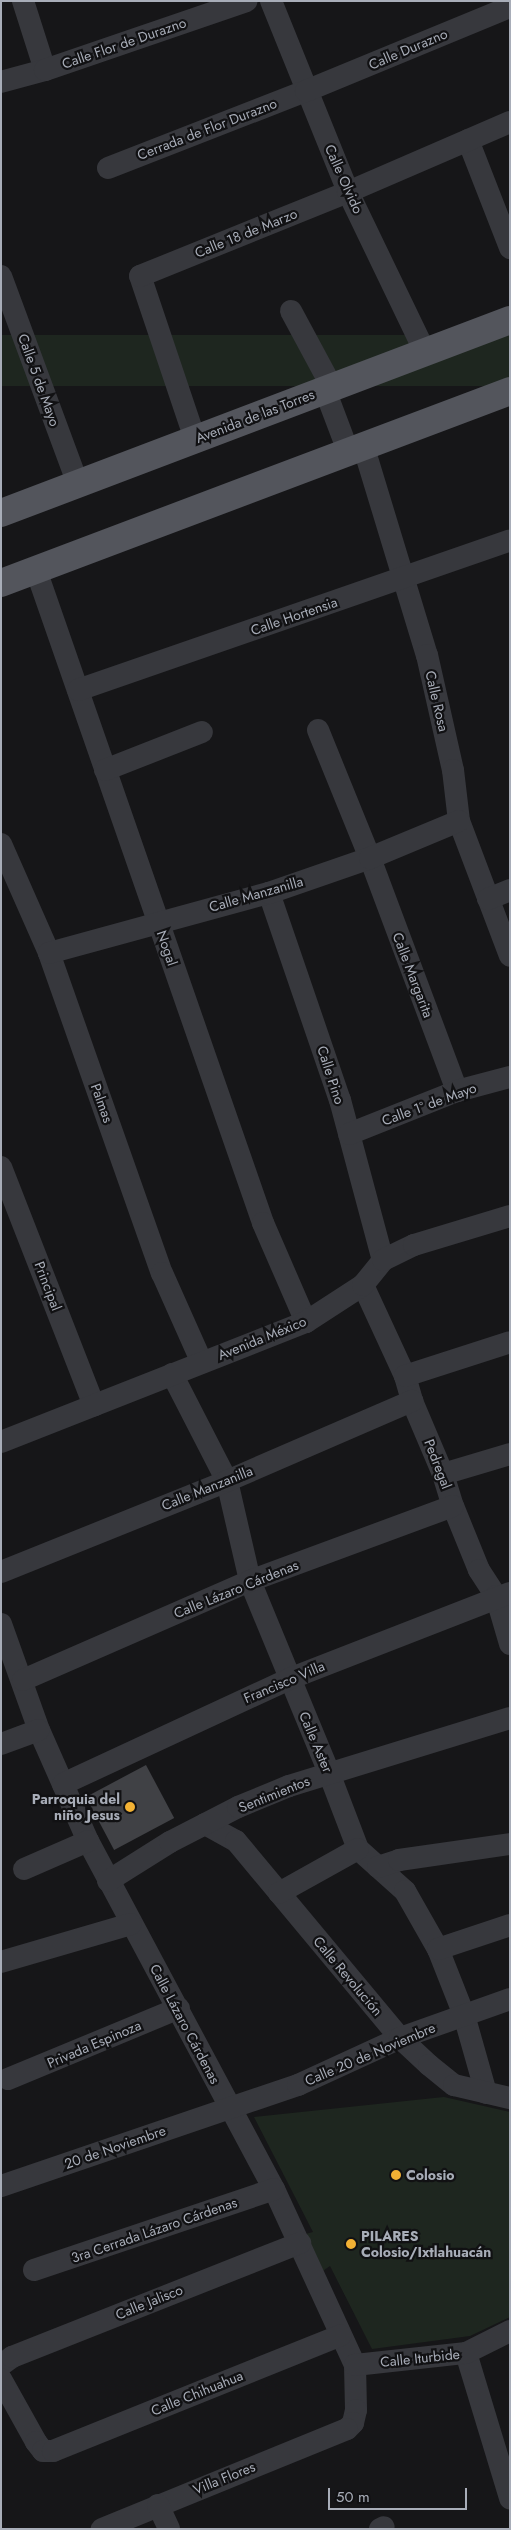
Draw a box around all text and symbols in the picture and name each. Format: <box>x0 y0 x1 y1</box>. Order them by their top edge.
street label: Calle Flor de Durazno <box>60 14 188 72</box>
street label: Calle Durazno <box>366 25 450 73</box>
street label: Cerrada de Flor Durazno <box>135 95 279 163</box>
street label: Calle Olvido <box>321 142 367 216</box>
street label: Calle 18 de Marzo <box>192 205 300 261</box>
street label: Calle 5 de Mayo <box>14 331 64 429</box>
street label: Avenida de las Torres <box>193 386 317 446</box>
street label: Calle Hortensia <box>248 593 340 639</box>
street label: Calle Rosa <box>422 669 452 733</box>
street label: Calle Manzanilla <box>207 873 305 915</box>
street label: Nogal <box>153 928 181 968</box>
street label: Calle Margarita <box>389 930 437 1020</box>
street label: Calle Pino <box>314 1044 348 1106</box>
street label: Calle 1º de Mayo <box>379 1079 479 1129</box>
street label: Palmas <box>87 1081 117 1125</box>
street label: Principal <box>31 1259 65 1313</box>
street label: Avenida México <box>215 1313 309 1363</box>
street label: Pedregal <box>421 1437 455 1491</box>
street label: Calle Manzanilla <box>159 1462 255 1514</box>
street label: Calle Lázaro Cárdenas <box>171 1556 301 1622</box>
street label: Francisco Villa <box>241 1657 327 1707</box>
street label: Calle Aster <box>296 1709 336 1775</box>
street label: Sentimientos <box>236 1772 312 1816</box>
place label: Parroquia del niño Jesus <box>32 1791 120 1824</box>
marker: Parroquia del niño Jesus <box>124 1801 136 1813</box>
street label: Calle Revolución <box>310 1933 386 2019</box>
street label: Calle Lázaro Cárdenas <box>146 1961 224 2087</box>
street label: Privada Espinoza <box>44 2017 144 2071</box>
street label: Calle 20 de Noviembre <box>302 2019 438 2089</box>
street label: 20 de Noviembre <box>62 2122 168 2172</box>
place label: Colosio <box>406 2167 455 2183</box>
marker: Colosio <box>390 2169 402 2181</box>
street label: 3ra Cerrada Lázaro Cárdenas <box>69 2194 239 2266</box>
place label: PILARES Colosio/Ixtlahuacán <box>361 2228 491 2260</box>
marker: PILARES Colosio/Ixtlahuacán <box>345 2238 357 2250</box>
street label: Calle Jalisco <box>113 2281 185 2323</box>
street label: Calle Iturbide <box>379 2345 461 2371</box>
street label: Calle Chihuahua <box>149 2367 245 2419</box>
street label: Villa Flores <box>190 2458 258 2498</box>
scale bar <box>331 2478 470 2510</box>
text: 50 m <box>336 2486 370 2508</box>

